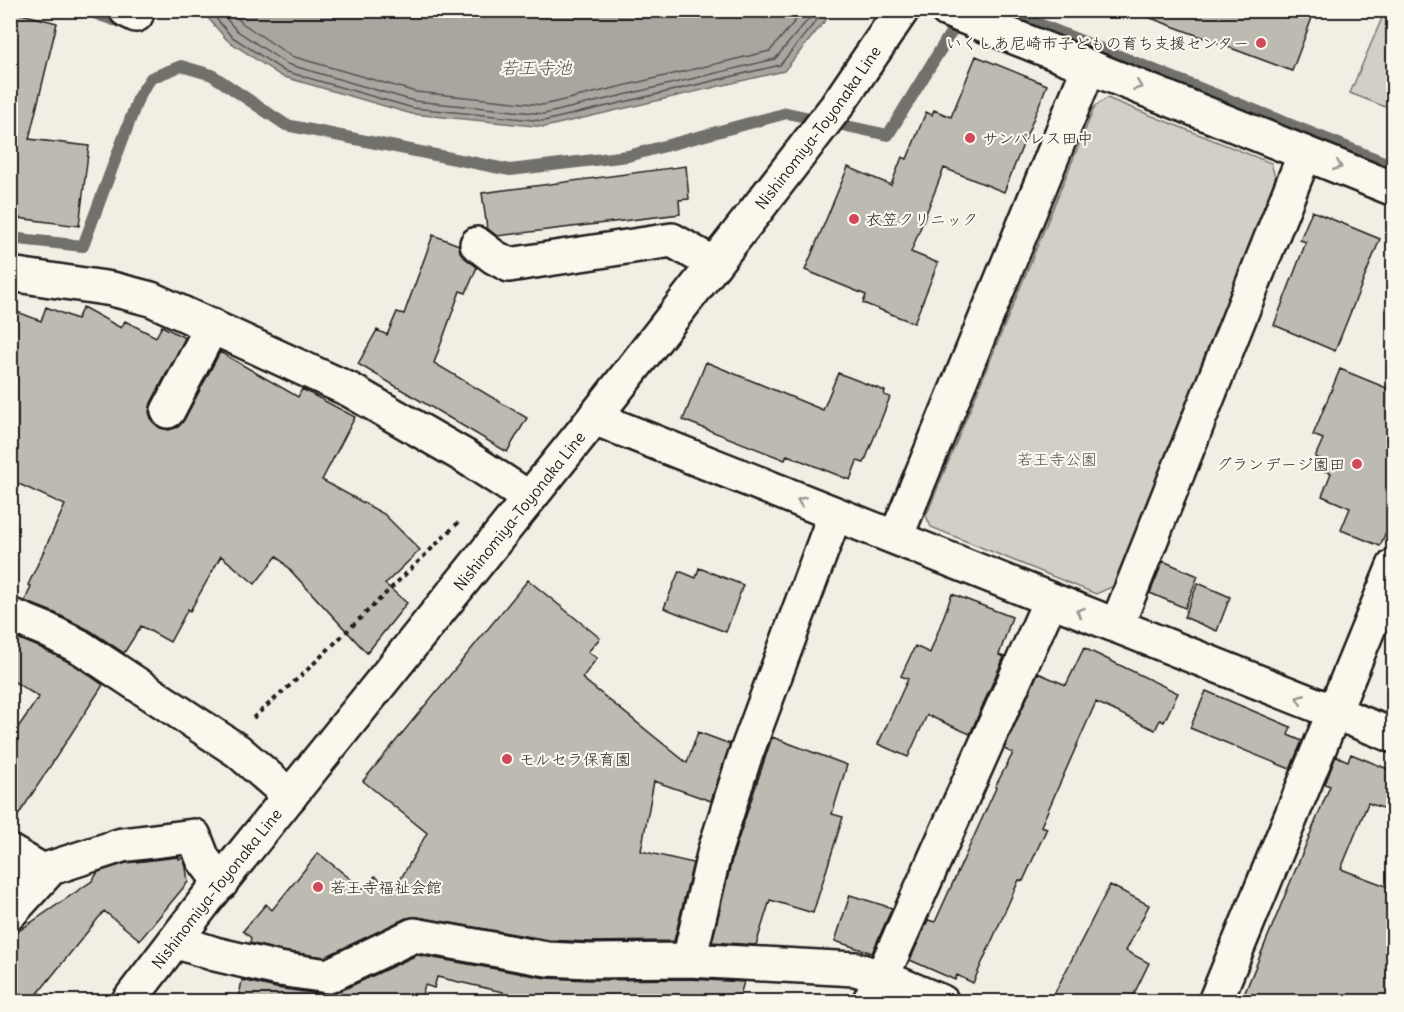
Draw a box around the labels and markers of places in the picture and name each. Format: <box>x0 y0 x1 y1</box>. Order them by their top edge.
place label: いくしあ尼崎市子どもの育ち支援センター <box>946 33 1249 53</box>
marker: いくしあ尼崎市子どもの育ち支援センター <box>1254 36 1268 50</box>
place label: サンパレス田中 <box>982 128 1093 148</box>
marker: サンパレス田中 <box>963 131 977 145</box>
place label: 衣笠クリニック <box>866 209 978 229</box>
marker: 衣笠クリニック <box>847 212 861 226</box>
place label: グランデージ園田 <box>1216 454 1345 474</box>
marker: グランデージ園田 <box>1350 457 1364 471</box>
place label: モルセラ保育園 <box>519 749 631 769</box>
marker: モルセラ保育園 <box>500 752 514 766</box>
place label: 若王寺福祉会館 <box>330 877 442 897</box>
marker: 若王寺福祉会館 <box>311 880 325 894</box>

